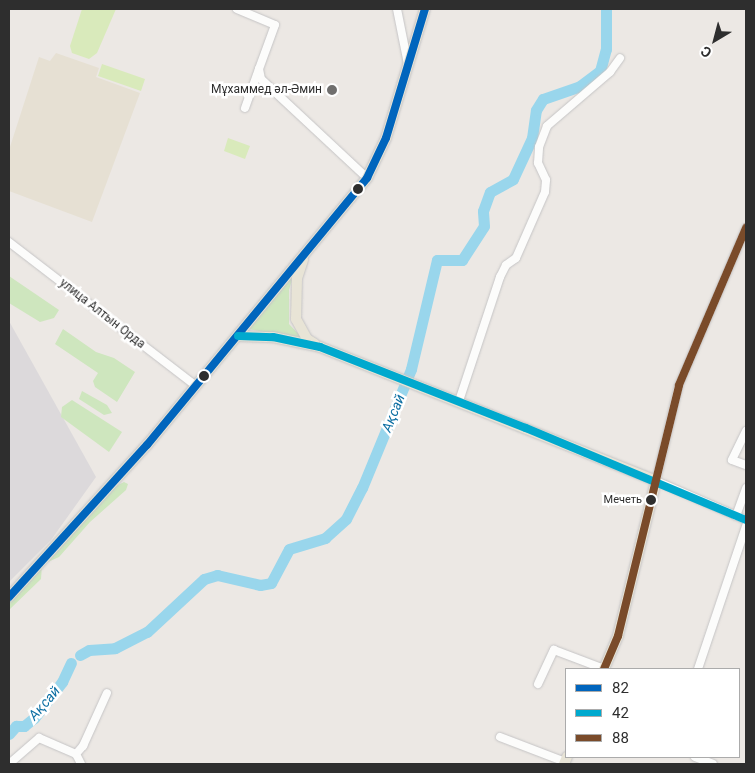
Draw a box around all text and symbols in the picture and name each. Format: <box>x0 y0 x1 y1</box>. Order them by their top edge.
north arrow <box>690 15 740 65</box>
text: С <box>698 43 714 61</box>
place label: Мұхаммед әл-Әмин <box>211 83 322 97</box>
marker: Мұхаммед әл-Әмин <box>326 84 338 96</box>
unlabelled marker <box>353 184 363 194</box>
street label: улица Алтын Орда <box>56 276 148 352</box>
unlabelled marker <box>199 371 209 381</box>
water label: Ақсай <box>378 392 408 434</box>
place label: Мечеть <box>604 493 642 507</box>
marker: Мечеть <box>646 495 656 505</box>
legend <box>565 668 740 758</box>
text: 82 <box>612 679 629 697</box>
water label: Ақсай <box>25 683 63 723</box>
text: 42 <box>612 704 629 722</box>
text: 88 <box>612 729 629 747</box>

